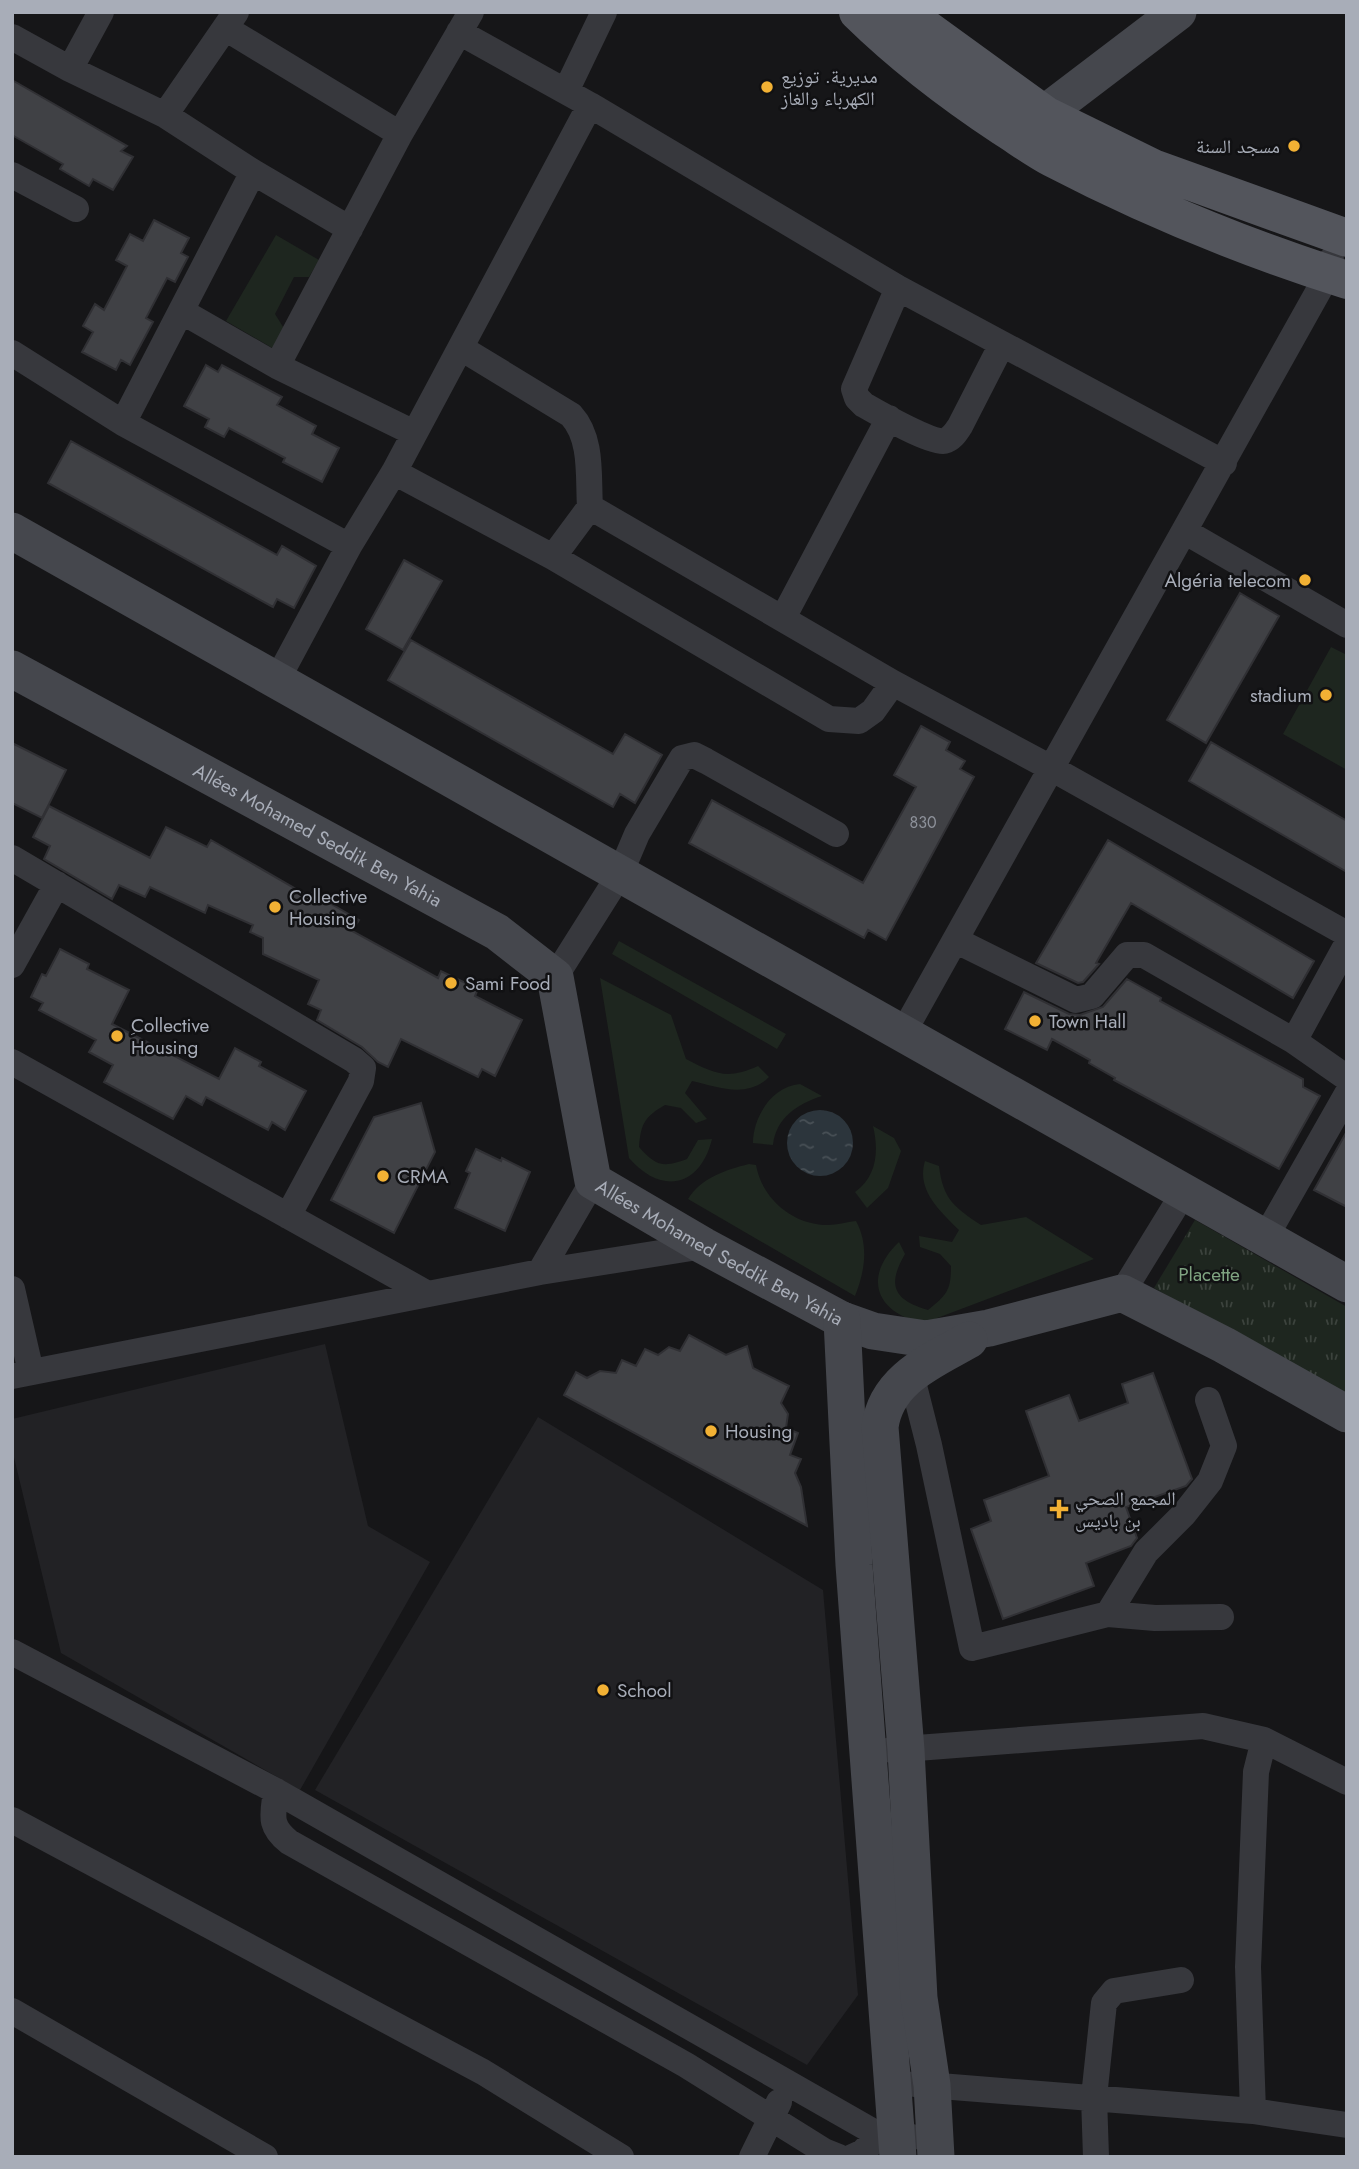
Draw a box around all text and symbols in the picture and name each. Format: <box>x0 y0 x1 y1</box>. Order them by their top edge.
place label: مديرية. توزيع الكهرباء والغاز <box>780 63 878 112</box>
marker: مديرية. توزيع الكهرباء والغاز <box>759 79 775 95</box>
place label: مسجد السنة <box>1196 133 1280 160</box>
marker: مسجد السنة <box>1286 138 1302 154</box>
place label: Algéria telecom <box>1164 567 1291 594</box>
marker: Algéria telecom <box>1297 572 1313 588</box>
place label: stadium <box>1250 682 1312 709</box>
marker: stadium <box>1318 687 1334 703</box>
street label: Allées Mohamed Seddik Ben Yahia <box>189 756 447 913</box>
house number: 830 <box>909 811 937 834</box>
place label: Collective Housing <box>289 883 368 932</box>
marker: Collective Housing <box>267 899 283 915</box>
place label: Sami Food <box>465 970 551 997</box>
marker: Sami Food <box>443 975 459 991</box>
place label: Town Hall <box>1049 1008 1126 1035</box>
place label: ِCollective Housing <box>131 1012 210 1061</box>
marker: Town Hall <box>1027 1013 1043 1029</box>
marker: ِCollective Housing <box>109 1028 125 1044</box>
place label: CRMA <box>397 1163 449 1190</box>
marker: CRMA <box>375 1168 391 1184</box>
street label: Allées Mohamed Seddik Ben Yahia <box>591 1172 848 1332</box>
park label: Placette <box>1178 1261 1240 1288</box>
place label: Housing <box>725 1418 792 1445</box>
marker: Housing <box>703 1423 719 1439</box>
place label: المجمع الصحي بن باديس <box>1075 1485 1176 1534</box>
marker: المجمع الصحي بن باديس <box>1049 1499 1069 1519</box>
place label: School <box>617 1677 672 1704</box>
marker: School <box>595 1682 611 1698</box>

